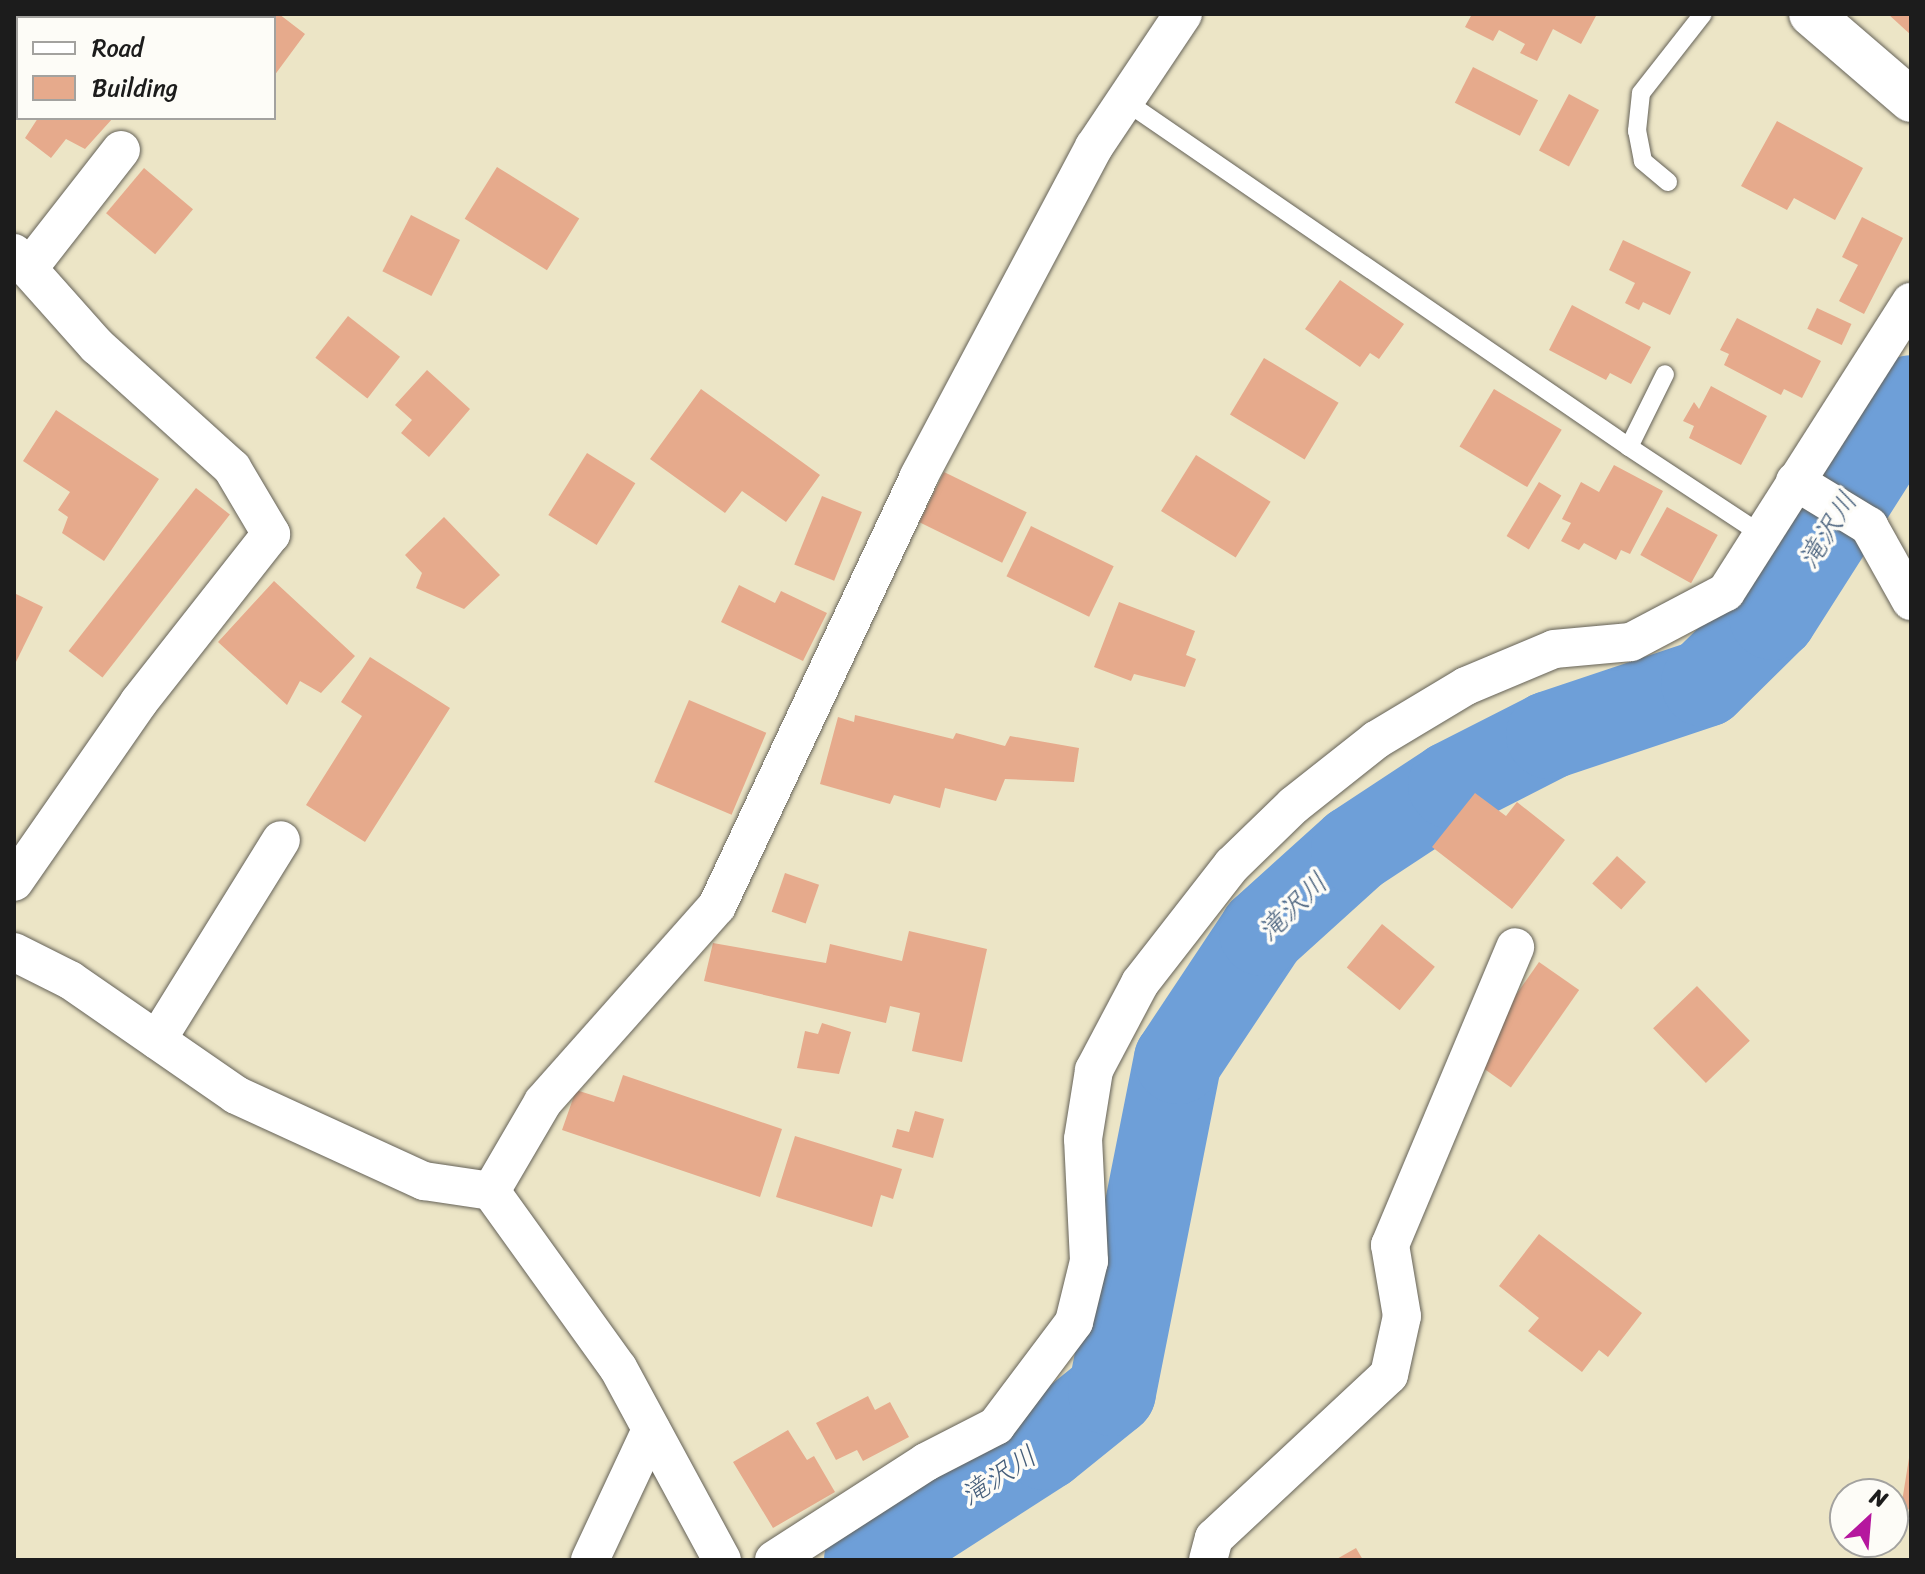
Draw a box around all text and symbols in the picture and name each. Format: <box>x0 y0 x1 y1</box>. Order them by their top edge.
legend <box>16 16 276 120</box>
text: Road <box>92 27 143 69</box>
text: Building <box>92 67 178 109</box>
water label: 滝沢川 <box>1791 485 1865 575</box>
water label: 滝沢川 <box>1251 866 1335 948</box>
water label: 滝沢川 <box>955 1439 1043 1513</box>
text: N <box>1863 1477 1894 1519</box>
north arrow <box>1829 1478 1909 1558</box>

